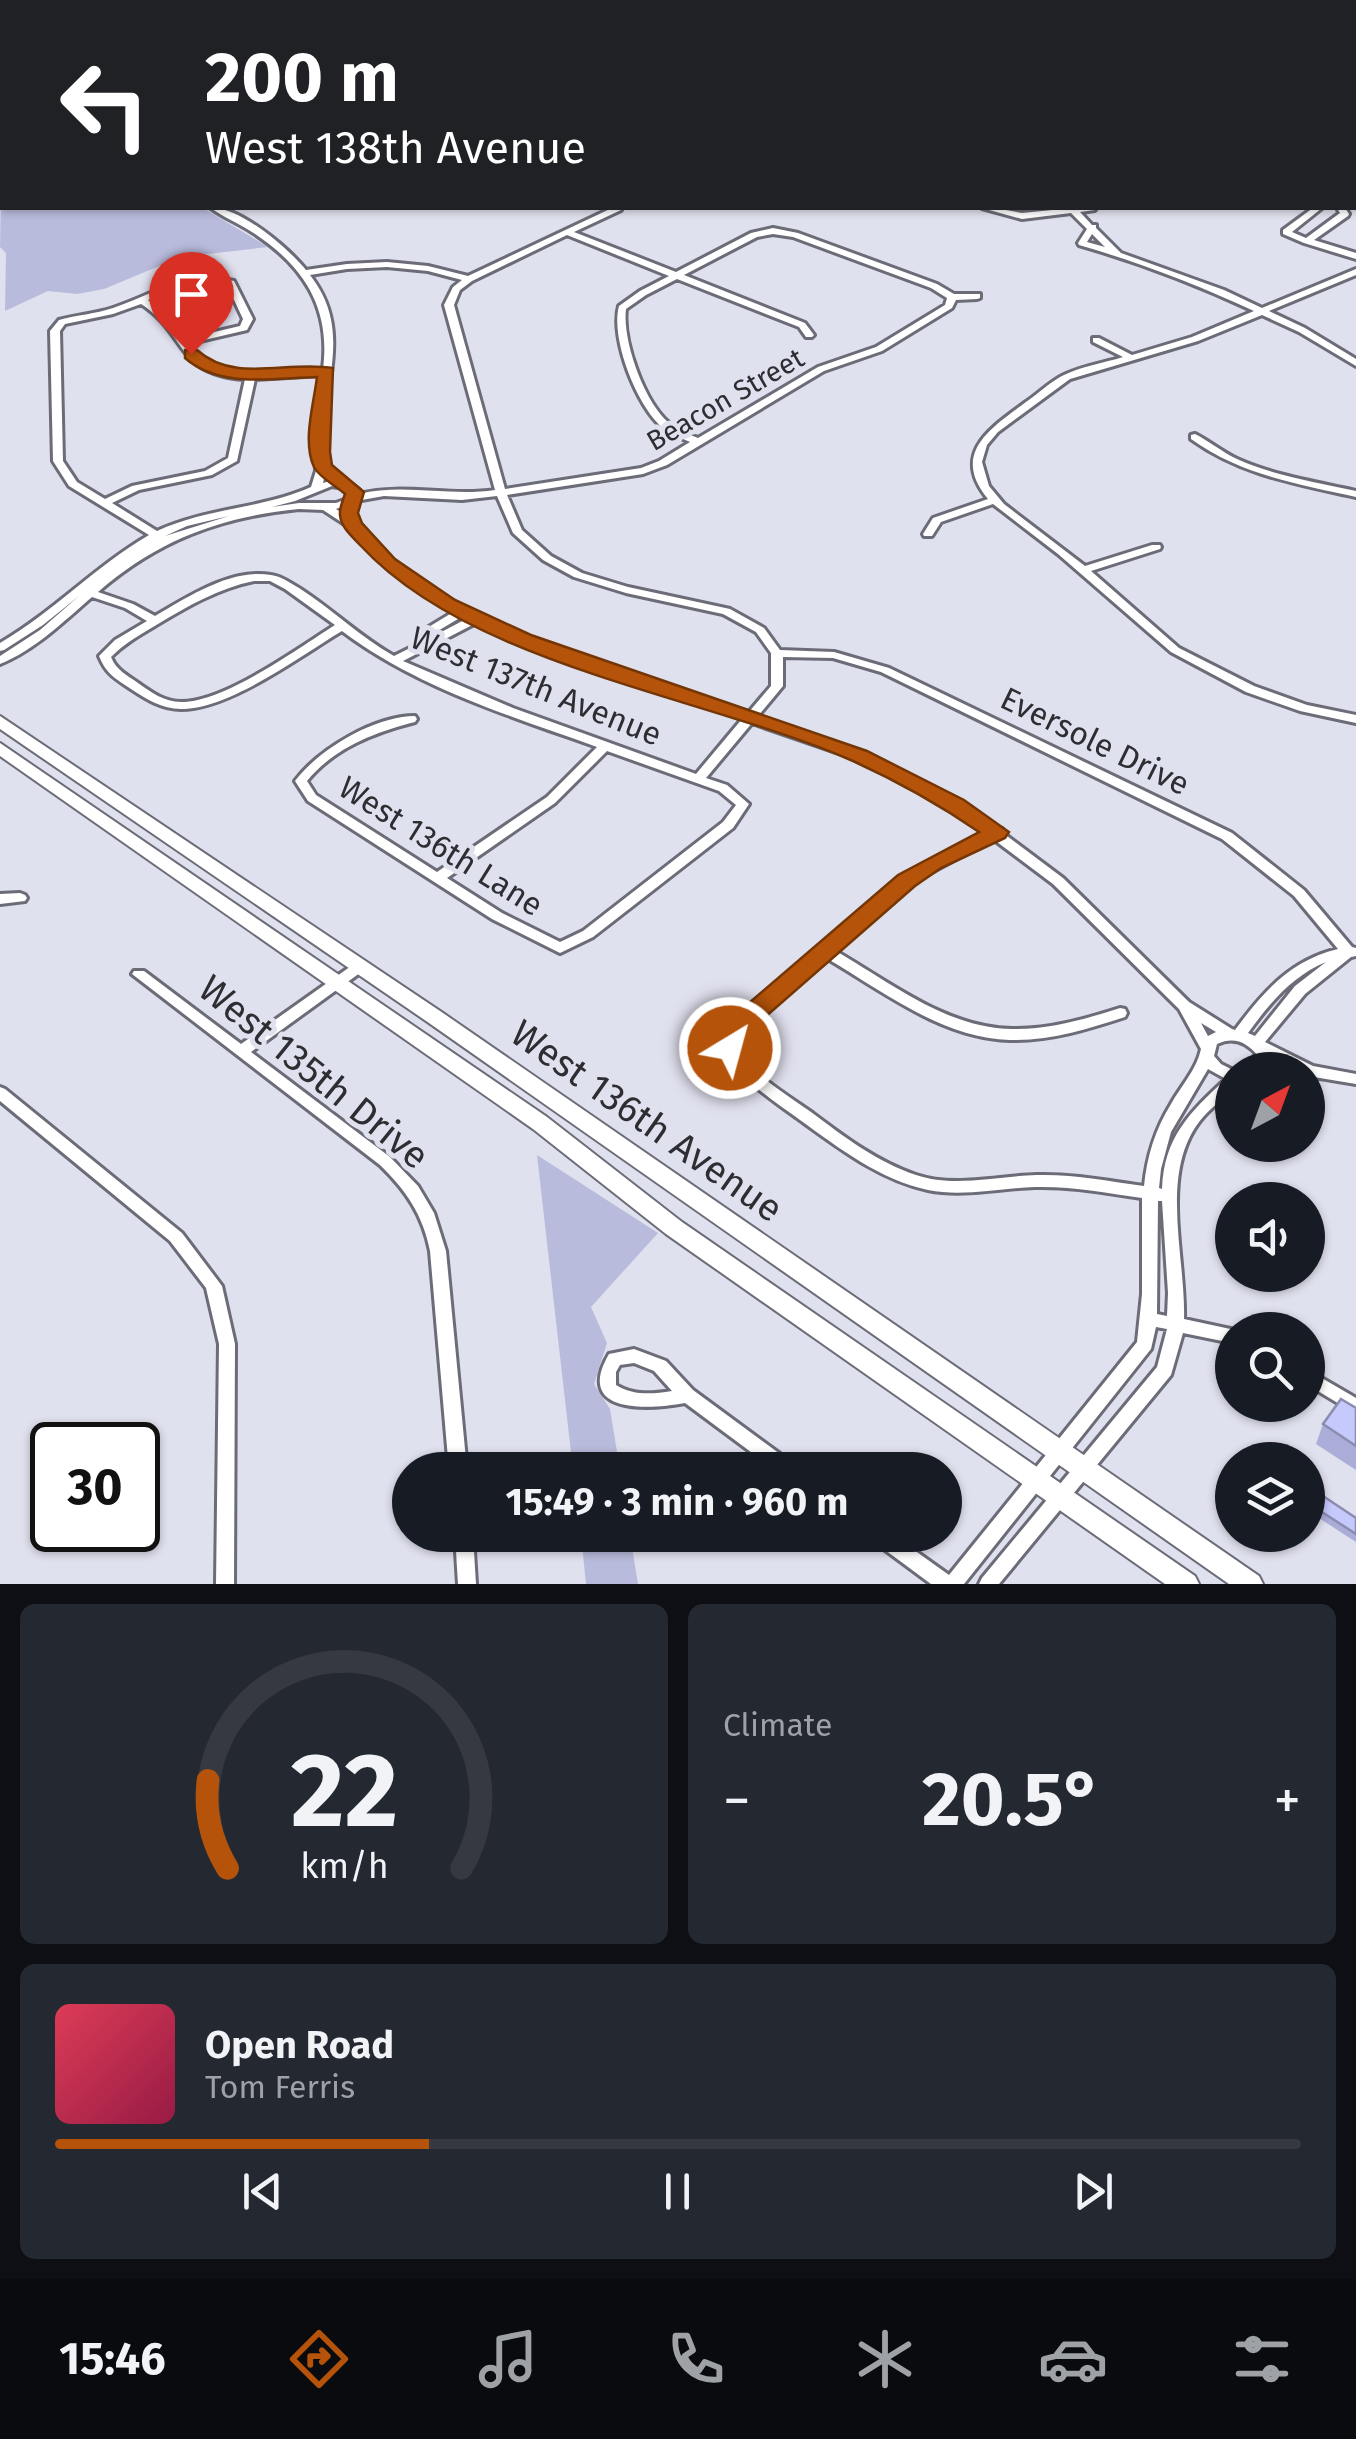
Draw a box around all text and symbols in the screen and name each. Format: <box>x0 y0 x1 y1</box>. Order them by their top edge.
text: 200 m <box>205 36 399 120</box>
icon: left <box>40 40 170 170</box>
text: West 138th Avenue <box>205 121 586 175</box>
pin <box>149 252 234 355</box>
icon: arrive <box>164 267 219 322</box>
street label: Beacon Street <box>641 341 811 458</box>
street label: West 137th Avenue <box>405 618 667 754</box>
street label: Eversole Drive <box>994 679 1196 803</box>
street label: West 136th Lane <box>332 768 550 924</box>
street label: West 135th Drive <box>190 965 438 1179</box>
position arrow <box>678 996 782 1100</box>
street label: West 136th Avenue <box>502 1010 792 1232</box>
north arrow <box>1215 1052 1325 1162</box>
map controls <box>1215 1052 1325 1552</box>
button: sound <box>1215 1182 1325 1292</box>
button: search <box>1215 1312 1325 1422</box>
speed limit sign: 30 <box>30 1422 160 1552</box>
button: layers <box>1215 1442 1325 1552</box>
text: 15:49 · 3 min · 960 m <box>506 1479 848 1525</box>
text: Climate <box>723 1706 832 1744</box>
text: 22 <box>290 1729 398 1854</box>
text: 20.5° <box>922 1755 1102 1845</box>
text: − <box>723 1768 751 1834</box>
text: + <box>1274 1768 1301 1834</box>
text: km/h <box>300 1845 388 1887</box>
text: Open Road <box>205 2022 394 2068</box>
text: Tom Ferris <box>205 2068 355 2106</box>
icon: previous <box>235 2164 290 2219</box>
icon: pause <box>650 2164 705 2219</box>
icon: next <box>1066 2164 1121 2219</box>
icon: directions <box>284 2324 354 2394</box>
icon: music <box>473 2324 543 2394</box>
icon: phone <box>661 2324 731 2394</box>
icon: climate <box>850 2324 920 2394</box>
icon: car <box>1038 2324 1108 2394</box>
icon: filters <box>1227 2324 1297 2394</box>
text: 15:46 <box>59 2332 166 2386</box>

